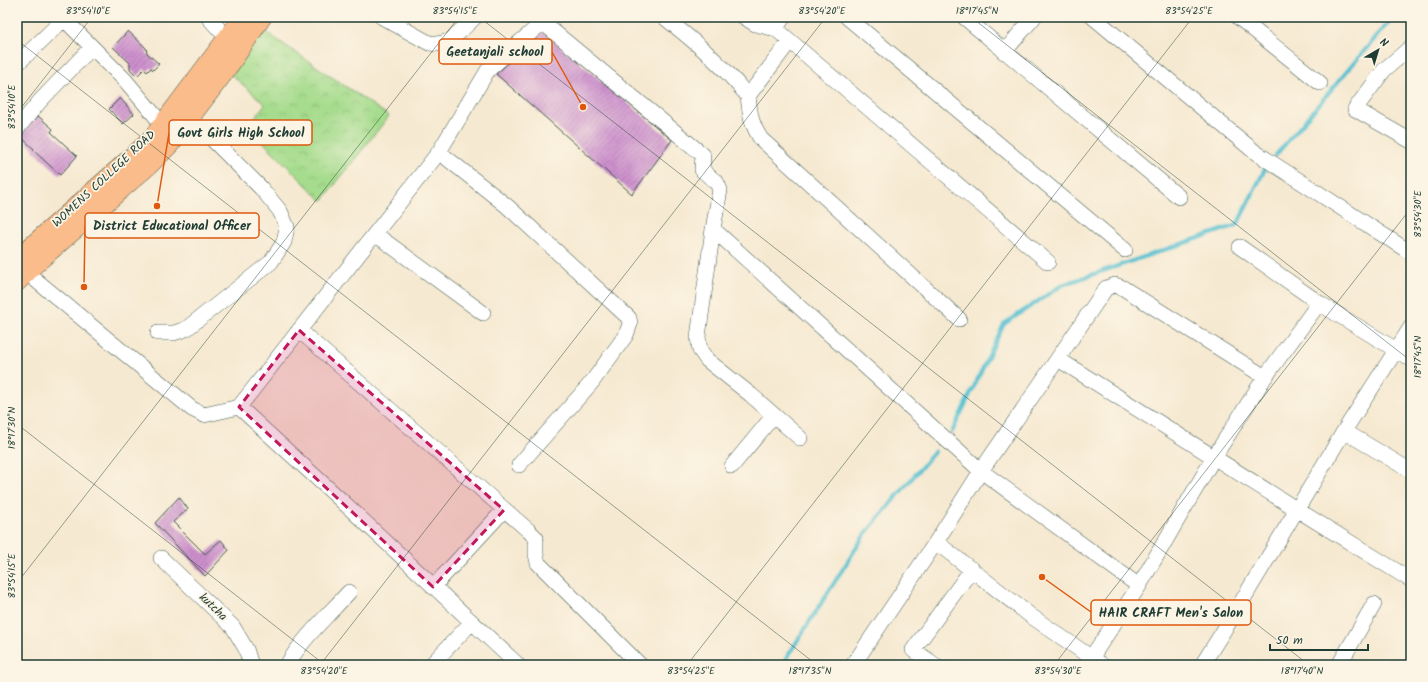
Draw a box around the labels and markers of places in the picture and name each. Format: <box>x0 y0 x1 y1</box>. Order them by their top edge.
callout: Geetanjali school <box>439 39 552 64</box>
callout: Govt Girls High School <box>169 120 312 145</box>
callout: District Educational Officer <box>85 213 259 238</box>
callout: HAIR CRAFT Men's Salon <box>1091 600 1251 625</box>

